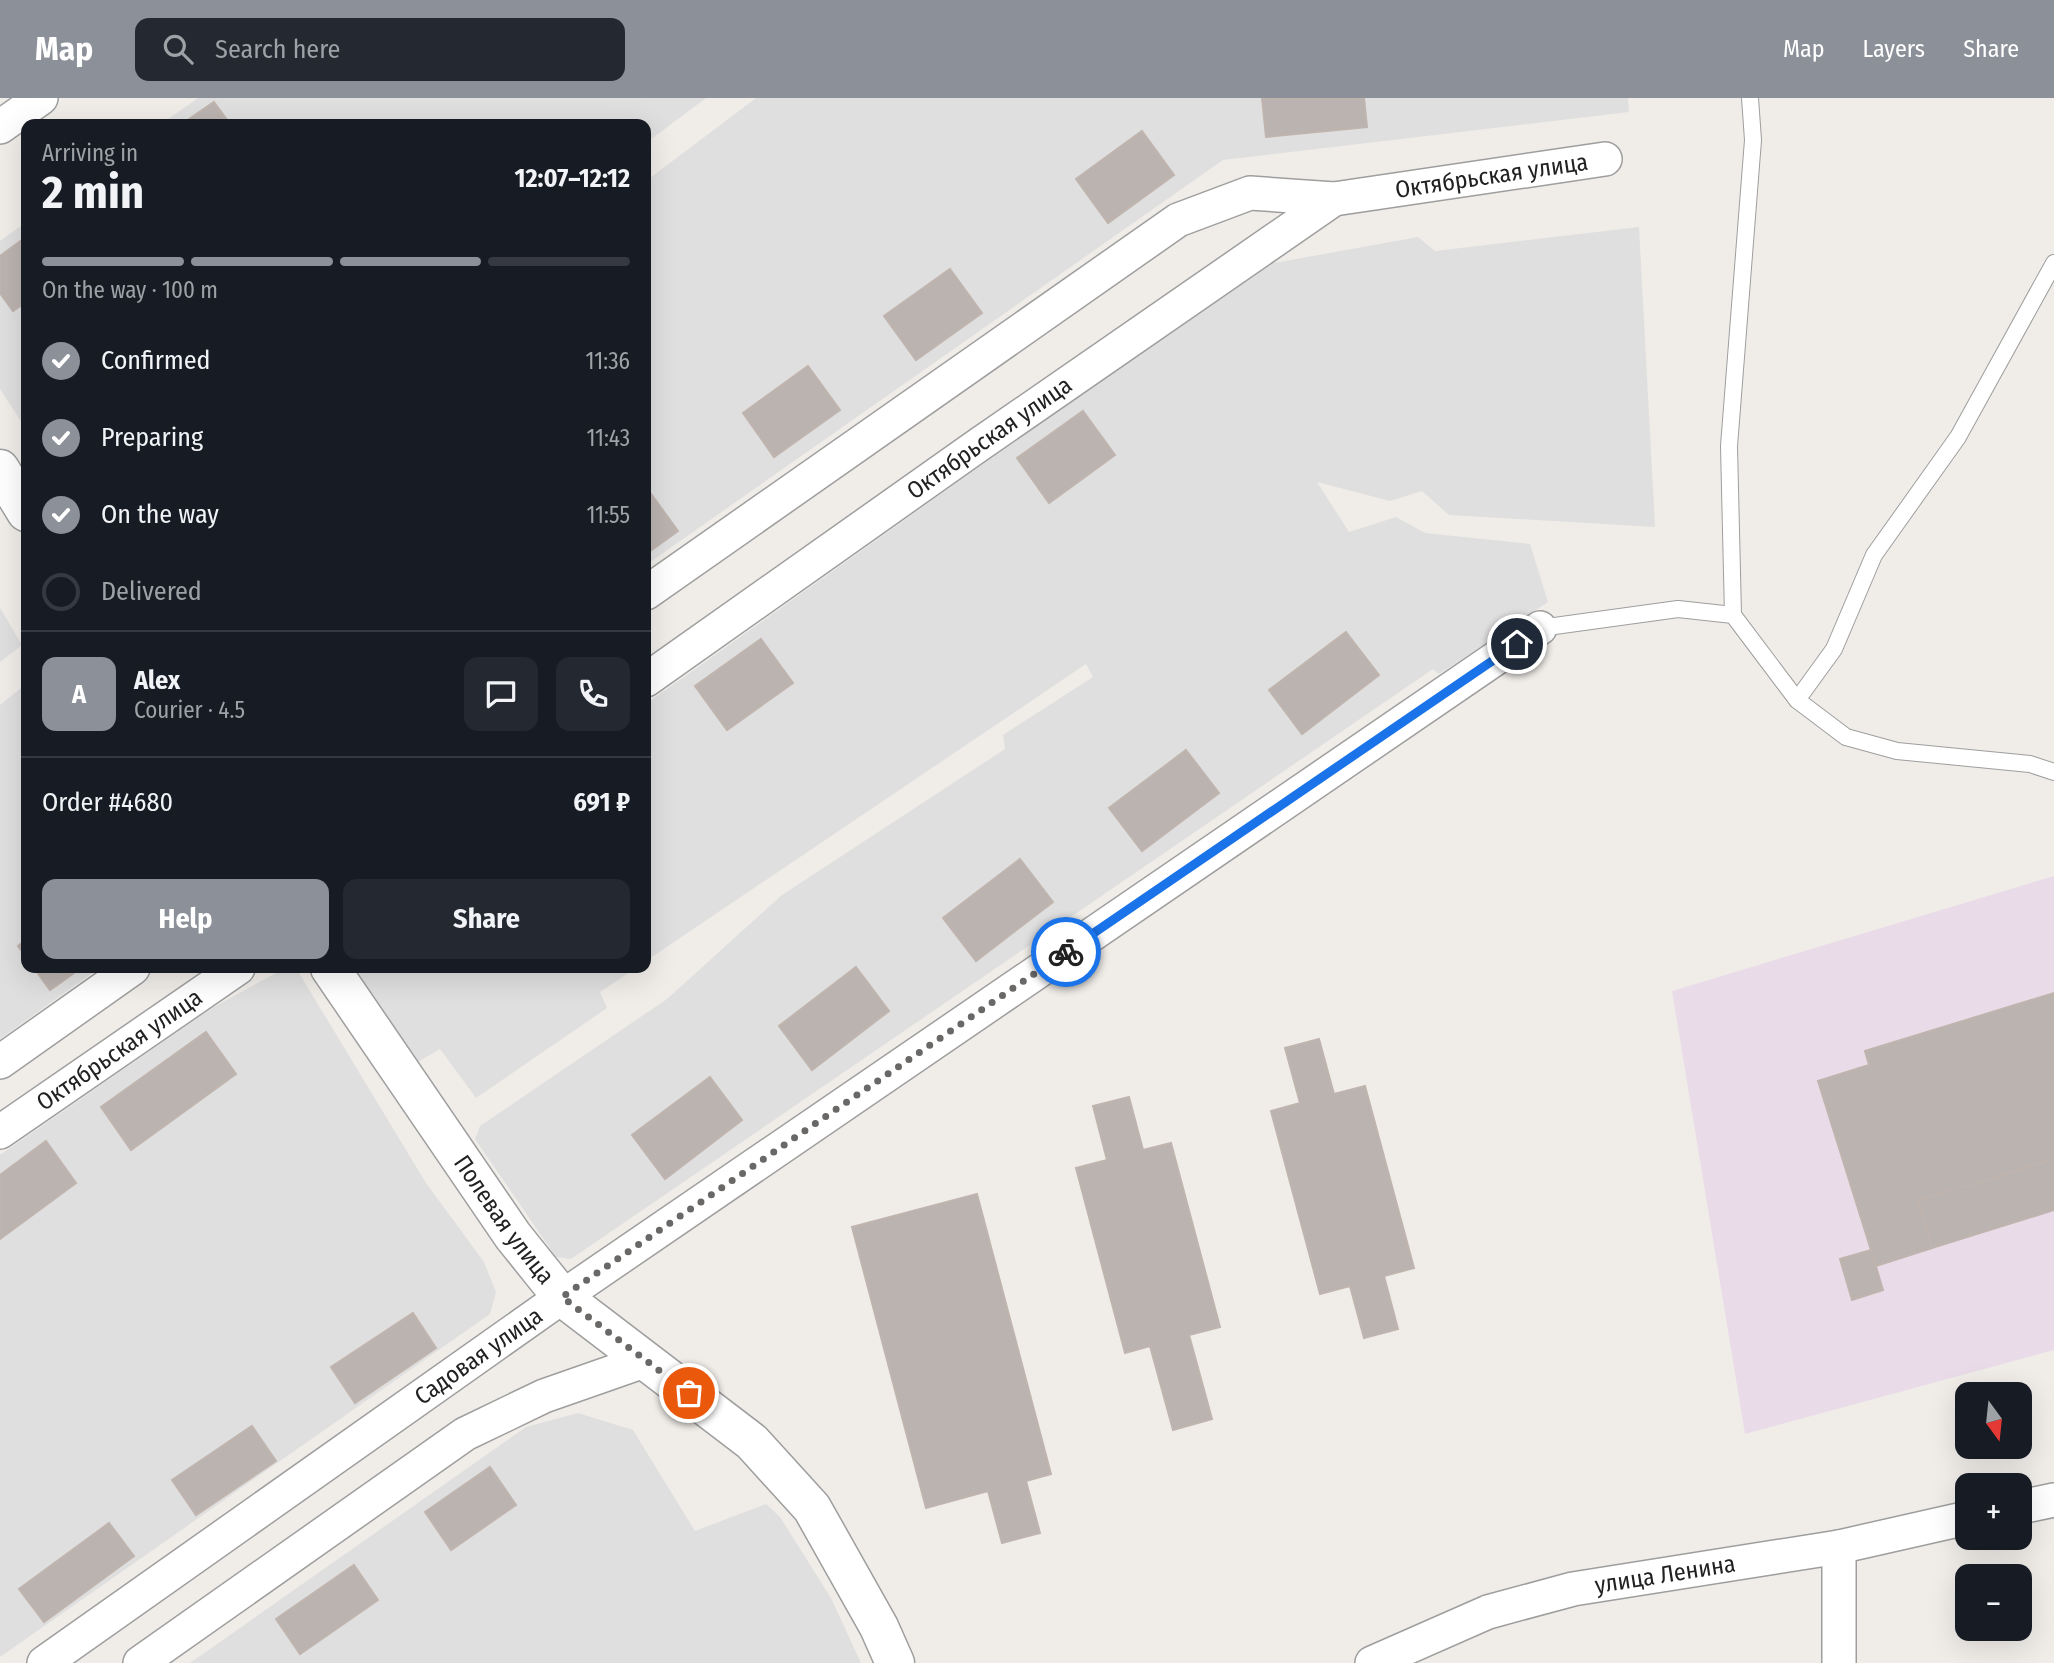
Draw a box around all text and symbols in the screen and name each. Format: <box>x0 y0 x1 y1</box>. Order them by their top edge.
search box <box>135 18 625 81</box>
text: Map <box>35 29 93 69</box>
icon: search <box>159 30 197 68</box>
text: Search here <box>215 34 340 65</box>
text: Map <box>1783 35 1825 63</box>
text: Layers <box>1863 35 1925 63</box>
text: Share <box>1963 35 2019 63</box>
text: Arriving in <box>42 139 138 167</box>
street label: Октябрьская улица <box>1393 148 1590 204</box>
text: 12:07–12:12 <box>515 163 630 194</box>
text: 2 min <box>42 165 144 220</box>
text: On the way · 100 m <box>42 276 218 304</box>
icon: check <box>42 342 80 380</box>
text: Confirmed <box>101 345 211 376</box>
text: 11:36 <box>586 347 630 375</box>
street label: Октябрьская улица <box>901 371 1077 505</box>
icon: check <box>42 419 80 457</box>
text: Preparing <box>101 422 203 453</box>
text: 11:43 <box>586 424 630 452</box>
icon: check <box>42 496 80 534</box>
text: On the way <box>101 499 219 530</box>
text: 11:55 <box>586 501 630 529</box>
text: Delivered <box>101 576 202 607</box>
pin <box>1487 614 1547 674</box>
icon: home <box>1498 625 1536 663</box>
button: chat <box>464 657 538 731</box>
button: phone <box>556 657 630 731</box>
text: Alex <box>134 665 180 696</box>
text: A <box>72 679 86 710</box>
text: Courier · 4.5 <box>134 696 245 724</box>
text: Order #4680 <box>42 787 173 818</box>
text: 691 ₽ <box>573 787 630 818</box>
button: Help <box>42 879 329 959</box>
button: Share <box>343 879 630 959</box>
courier <box>1031 917 1101 987</box>
icon: bike <box>1047 933 1085 971</box>
street label: Октябрьская улица <box>31 983 207 1116</box>
street label: Полевая улица <box>448 1150 560 1290</box>
street label: Садовая улица <box>409 1301 548 1411</box>
pin <box>659 1363 719 1423</box>
icon: bag <box>670 1374 708 1412</box>
north arrow <box>1955 1382 2032 1460</box>
map controls <box>1955 1382 2032 1641</box>
button: + <box>1955 1473 2032 1550</box>
street label: улица Ленина <box>1593 1550 1737 1599</box>
button: − <box>1955 1564 2032 1641</box>

